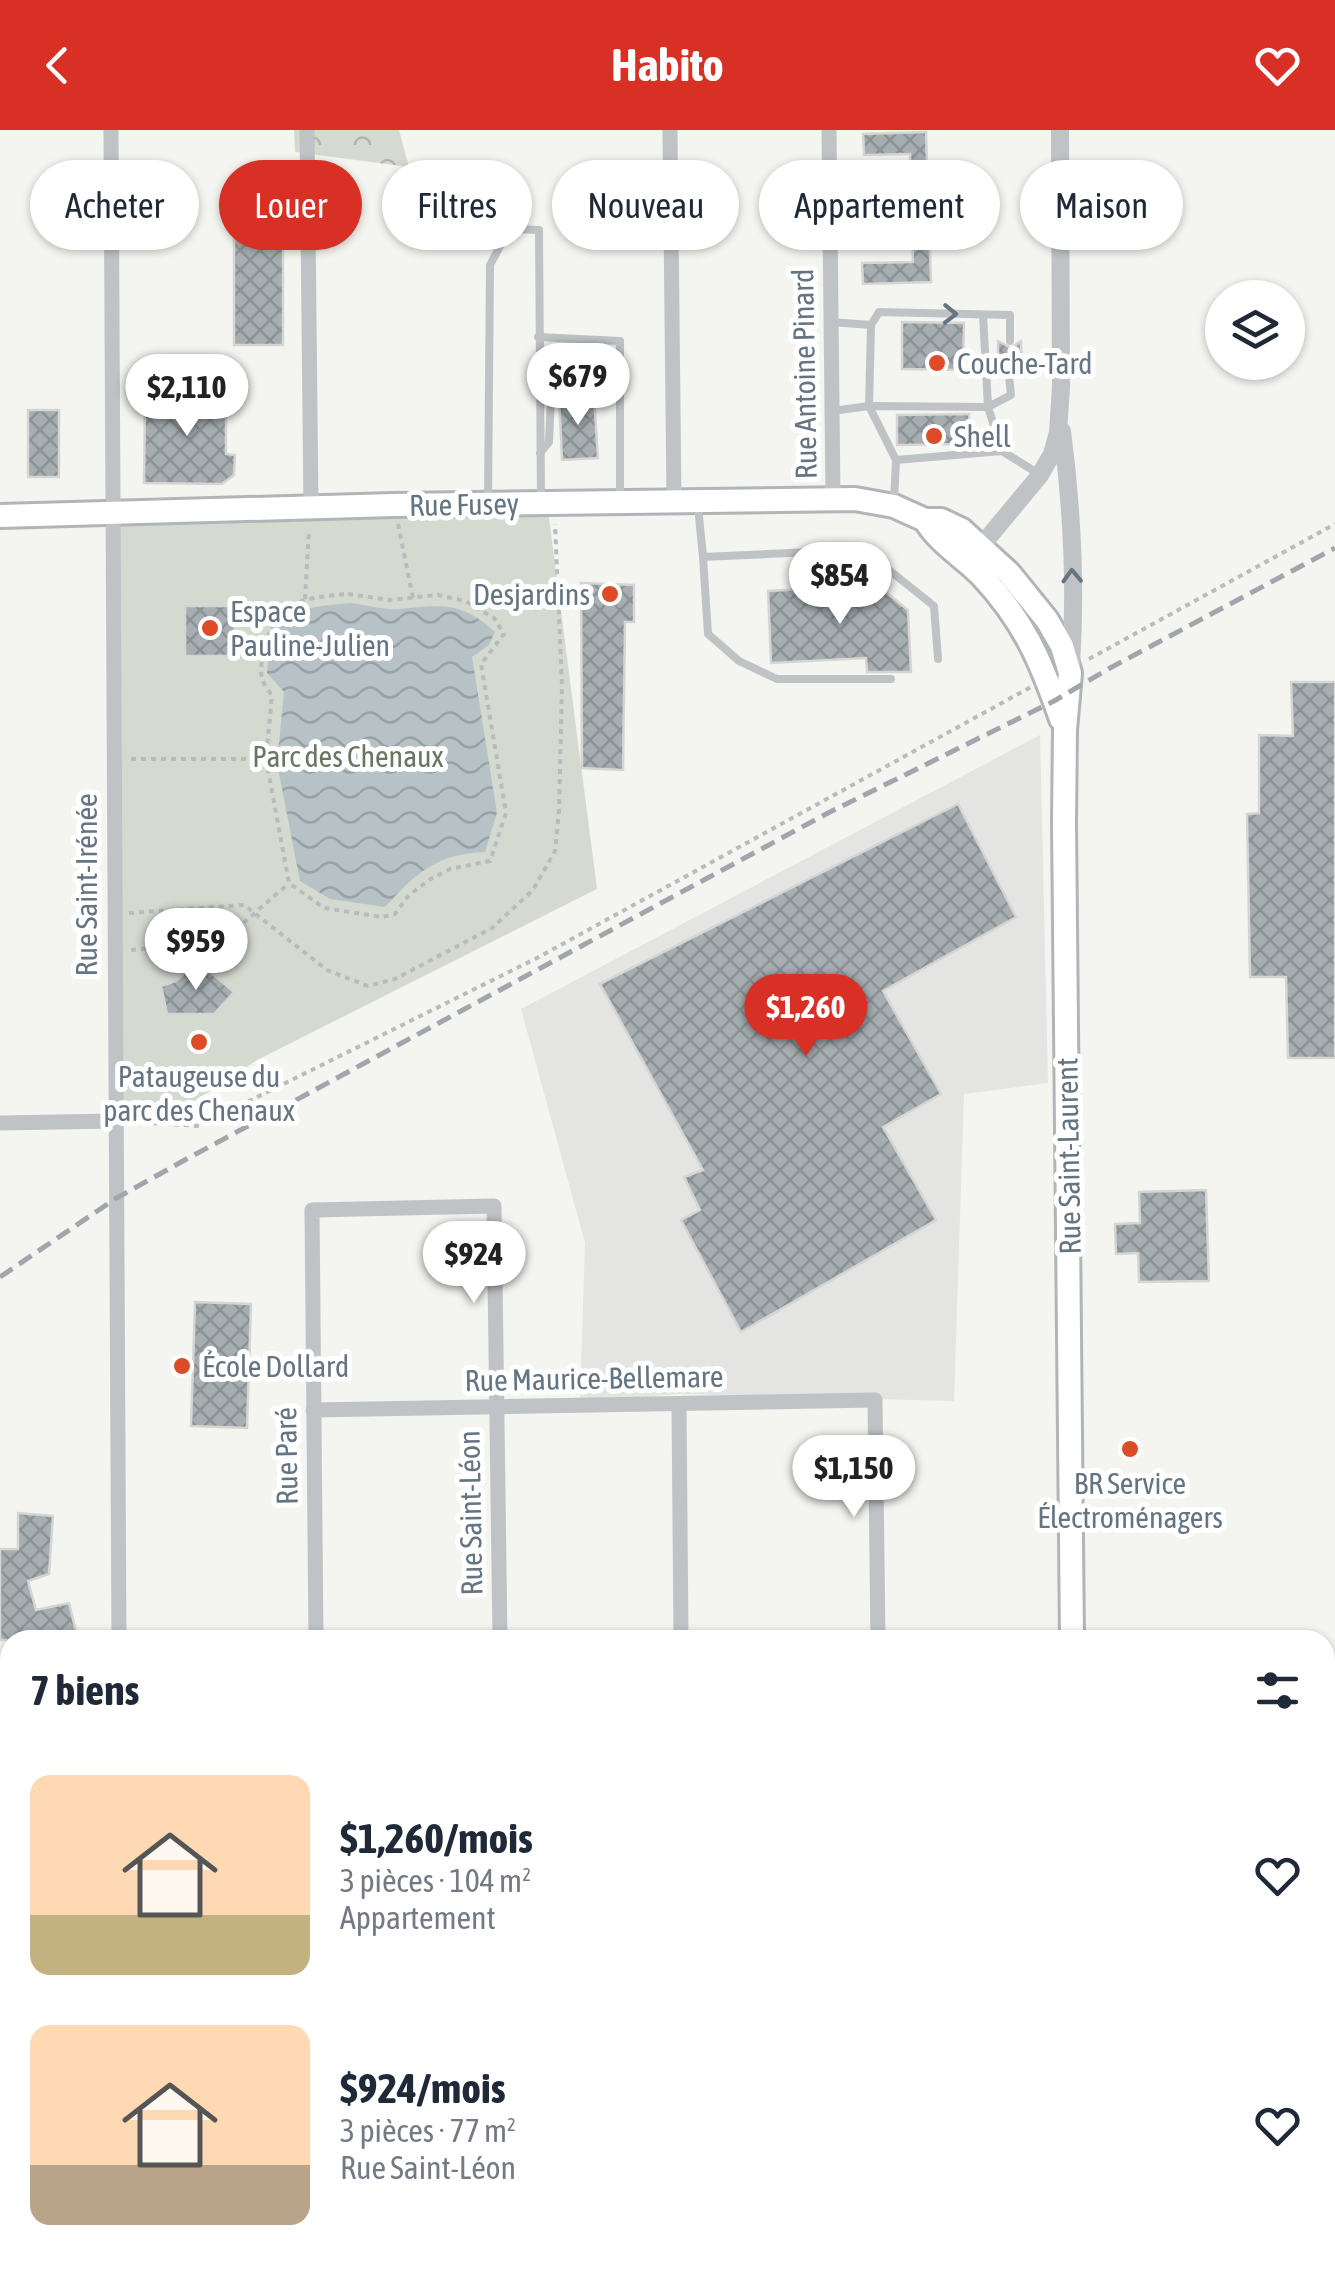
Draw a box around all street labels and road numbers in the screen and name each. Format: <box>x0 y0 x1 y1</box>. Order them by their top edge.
street label: Rue Antoine Pinard <box>785 268 823 480</box>
street label: Rue Fusey <box>409 486 519 522</box>
street label: Rue Saint-Irénée <box>69 793 103 977</box>
street label: Rue Saint-Laurent <box>1049 1057 1087 1255</box>
street label: Rue Maurice-Bellemare <box>464 1359 724 1397</box>
street label: Rue Paré <box>268 1407 304 1505</box>
street label: Rue Saint-Léon <box>452 1430 488 1596</box>

